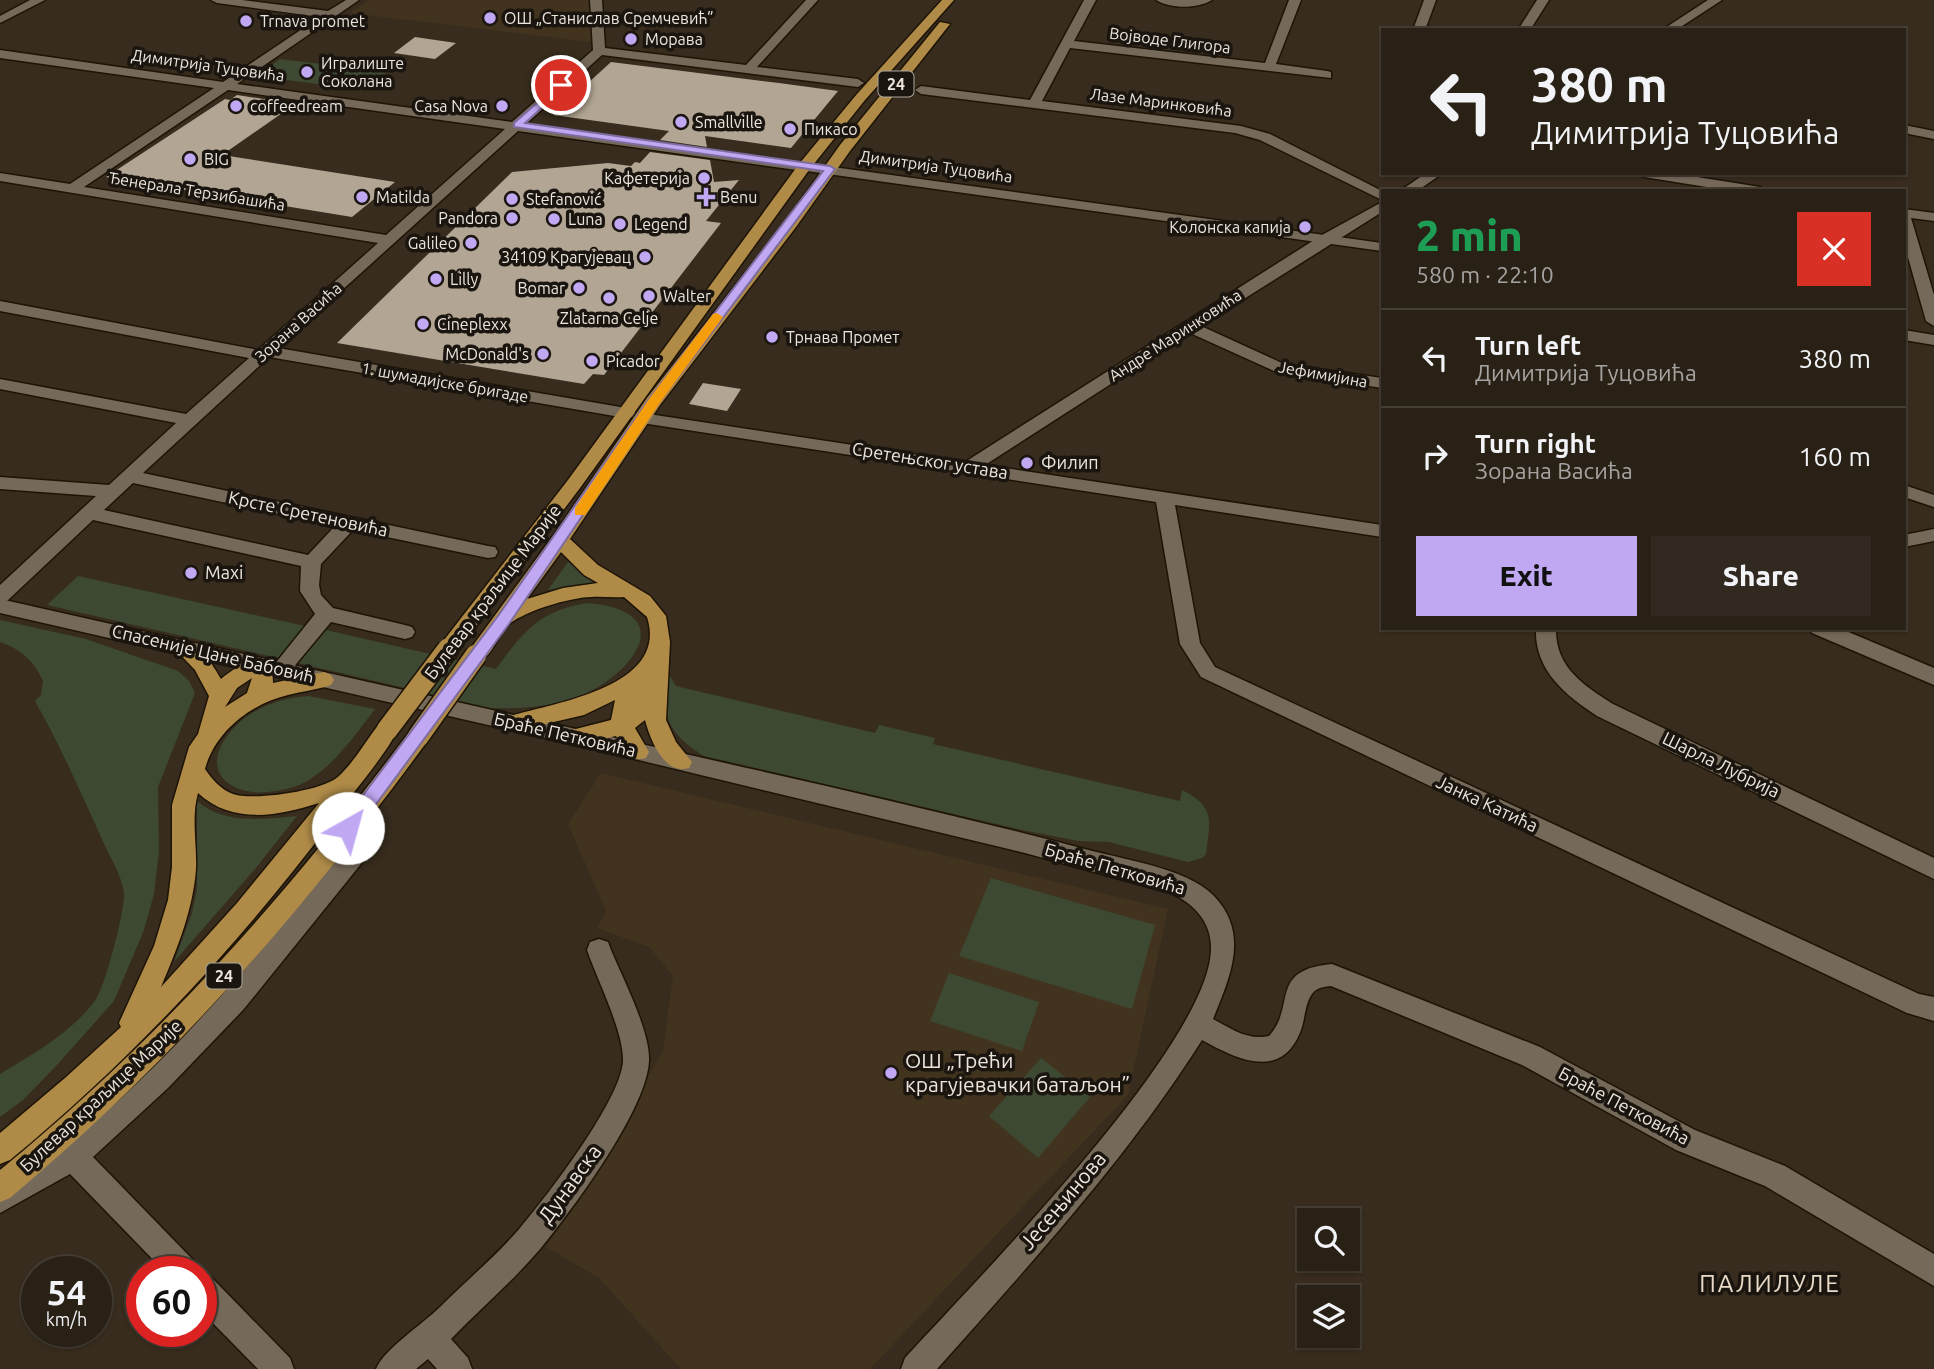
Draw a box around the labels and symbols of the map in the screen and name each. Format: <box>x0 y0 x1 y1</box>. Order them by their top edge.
place label: ОШ „Станислав Сремчевић” <box>504 9 714 27</box>
marker: ОШ „Станислав Сремчевић” <box>482 10 498 26</box>
place label: Trnava promet <box>260 12 366 30</box>
marker: Trnava promet <box>238 13 254 29</box>
street label: Војводе Глигора <box>1108 24 1232 56</box>
place label: Морава <box>645 30 703 48</box>
marker: Морава <box>623 31 639 47</box>
street label: Димитрија Туцовића <box>130 45 286 85</box>
place label: Игралиште Соколана <box>321 54 404 90</box>
pin <box>531 55 591 115</box>
marker: Игралиште Соколана <box>299 64 315 80</box>
road number: 24 <box>878 72 914 96</box>
street label: Лазе Маринковића <box>1089 84 1233 120</box>
place label: coffeedream <box>250 97 343 115</box>
place label: Casa Nova <box>414 97 488 115</box>
marker: coffeedream <box>228 98 244 114</box>
marker: Casa Nova <box>494 98 510 114</box>
place label: Smallville <box>695 113 763 131</box>
marker: Smallville <box>673 114 689 130</box>
place label: Пикасо <box>804 120 858 138</box>
marker: Пикасо <box>782 121 798 137</box>
street label: Димитрија Туцовића <box>858 146 1014 186</box>
place label: BIG <box>204 150 229 168</box>
marker: BIG <box>182 151 198 167</box>
street label: Ђенерала Терзибашића <box>107 168 287 214</box>
place label: Кафетерија <box>604 169 690 187</box>
marker: Кафетерија <box>696 170 712 186</box>
place label: Matilda <box>376 188 430 206</box>
place label: Benu <box>720 188 757 206</box>
marker: Matilda <box>354 189 370 205</box>
marker: Benu <box>698 189 714 205</box>
place label: Stefanović <box>526 190 602 208</box>
marker: Stefanović <box>504 191 520 207</box>
place label: Pandora <box>438 209 498 227</box>
marker: Pandora <box>504 210 520 226</box>
place label: Luna <box>568 210 603 228</box>
marker: Luna <box>546 211 562 227</box>
place label: Legend <box>634 215 688 233</box>
marker: Legend <box>612 216 628 232</box>
place label: Колонска капија <box>1169 218 1291 236</box>
marker: Колонска капија <box>1297 219 1313 235</box>
place label: Galileo <box>408 234 457 252</box>
marker: Galileo <box>463 235 479 251</box>
place label: 34109 Крагујевац <box>501 248 631 266</box>
marker: 34109 Крагујевац <box>637 249 653 265</box>
place label: Lilly <box>450 270 478 288</box>
marker: Lilly <box>428 271 444 287</box>
street label: Зорана Васића <box>251 279 345 365</box>
place label: Bomar <box>517 279 565 297</box>
marker: Bomar <box>571 280 587 296</box>
street label: Андре Маринковића <box>1105 285 1245 385</box>
place label: Walter <box>663 287 711 305</box>
marker: Walter <box>641 288 657 304</box>
marker: Zlatarna Celje <box>601 290 617 306</box>
place label: Zlatarna Celje <box>560 309 658 327</box>
place label: Cineplexx <box>437 315 508 333</box>
marker: Cineplexx <box>415 316 431 332</box>
place label: Трнава Промет <box>786 328 899 346</box>
marker: Трнава Промет <box>764 329 780 345</box>
place label: McDonald's <box>445 345 529 363</box>
marker: McDonald's <box>535 346 551 362</box>
place label: Picador <box>606 352 660 370</box>
marker: Picador <box>584 353 600 369</box>
street label: Јефимијина <box>1277 357 1369 391</box>
street label: 1. шумадијске бригаде <box>360 358 530 406</box>
street label: Сретењског устава <box>851 438 1010 482</box>
place label: Филип <box>1041 452 1099 472</box>
marker: Филип <box>1019 455 1035 471</box>
street label: Крсте Сретеновића <box>227 486 390 540</box>
street label: Булевар краљице Марије <box>420 500 564 683</box>
place label: Maxi <box>205 562 243 582</box>
marker: Maxi <box>183 565 199 581</box>
street label: Спасеније Цане Бабовић <box>110 620 316 686</box>
street label: Браће Петковића <box>492 708 638 760</box>
street label: Шарла Лубрија <box>1660 727 1783 801</box>
street label: Јанка Катића <box>1434 771 1541 835</box>
position arrow <box>311 791 385 865</box>
street label: Браће Петковића <box>1043 838 1188 898</box>
road number: 24 <box>206 964 242 988</box>
street label: Булевар краљице Марије <box>15 1015 185 1175</box>
place label: ОШ „Трећи крагујевачки батаљон” <box>905 1048 1130 1096</box>
street label: Браће Петковића <box>1556 1062 1693 1148</box>
marker: ОШ „Трећи крагујевачки батаљон” <box>883 1065 899 1081</box>
street label: Дунавска <box>533 1139 606 1227</box>
street label: Јесењинова <box>1014 1146 1110 1254</box>
speed limit sign: 60 <box>126 1256 217 1347</box>
district label: ПАЛИЛУЛЕ <box>1699 1270 1841 1297</box>

